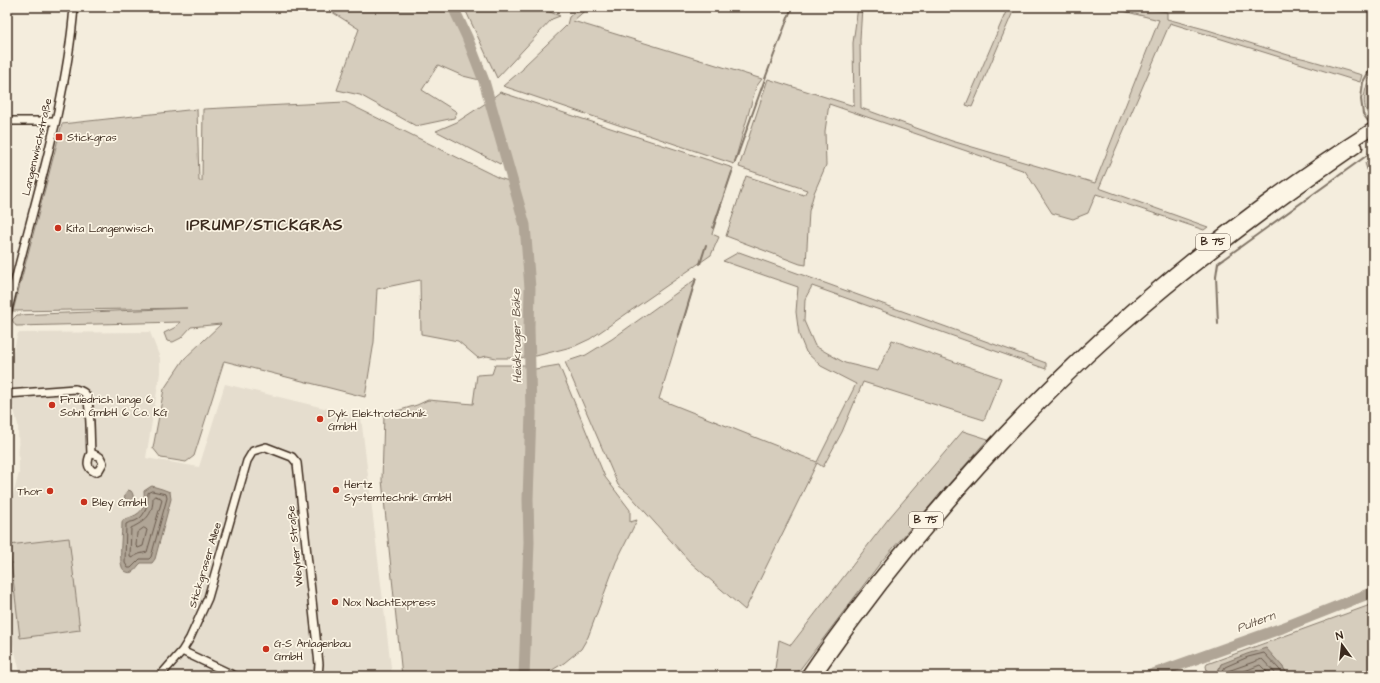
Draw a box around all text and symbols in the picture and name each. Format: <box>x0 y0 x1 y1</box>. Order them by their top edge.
street label: Langenwischstraße <box>18 97 57 198</box>
place label: Stickgras <box>67 130 117 146</box>
marker: Stickgras <box>54 132 64 142</box>
district label: IPRUMP/STICKGRAS <box>186 215 344 236</box>
place label: Kita Langenwisch <box>66 221 154 237</box>
marker: Kita Langenwisch <box>53 223 63 233</box>
road number: B 75 <box>1196 234 1230 250</box>
water label: Heidkruger Bäke <box>508 288 527 383</box>
place label: Fruiedrich lange 6 Sohn GmbH 6 Co. KG <box>60 392 168 420</box>
marker: Fruiedrich lange 6 Sohn GmbH 6 Co. KG <box>47 400 57 410</box>
place label: Dyk Elektrotechnik GmbH <box>328 406 427 434</box>
marker: Dyk Elektrotechnik GmbH <box>315 414 325 424</box>
place label: Hertz Systemtechnik GmbH <box>344 477 452 506</box>
place label: Thor <box>17 484 42 499</box>
marker: Hertz Systemtechnik GmbH <box>331 485 341 495</box>
marker: Thor <box>45 486 55 496</box>
place label: Bley GmbH <box>92 495 147 511</box>
marker: Bley GmbH <box>79 497 89 507</box>
street label: Weyher Straße <box>283 505 308 587</box>
road number: B 75 <box>909 512 943 528</box>
street label: Stickgraser Allee <box>185 520 226 610</box>
place label: Nox NachtExpress <box>343 595 436 610</box>
marker: Nox NachtExpress <box>330 597 340 607</box>
water label: Pultern <box>1234 607 1278 637</box>
north arrow <box>1322 625 1362 665</box>
text: N <box>1334 628 1345 644</box>
place label: G-S Anlagenbau GmbH <box>274 636 351 664</box>
marker: G-S Anlagenbau GmbH <box>261 644 271 654</box>

